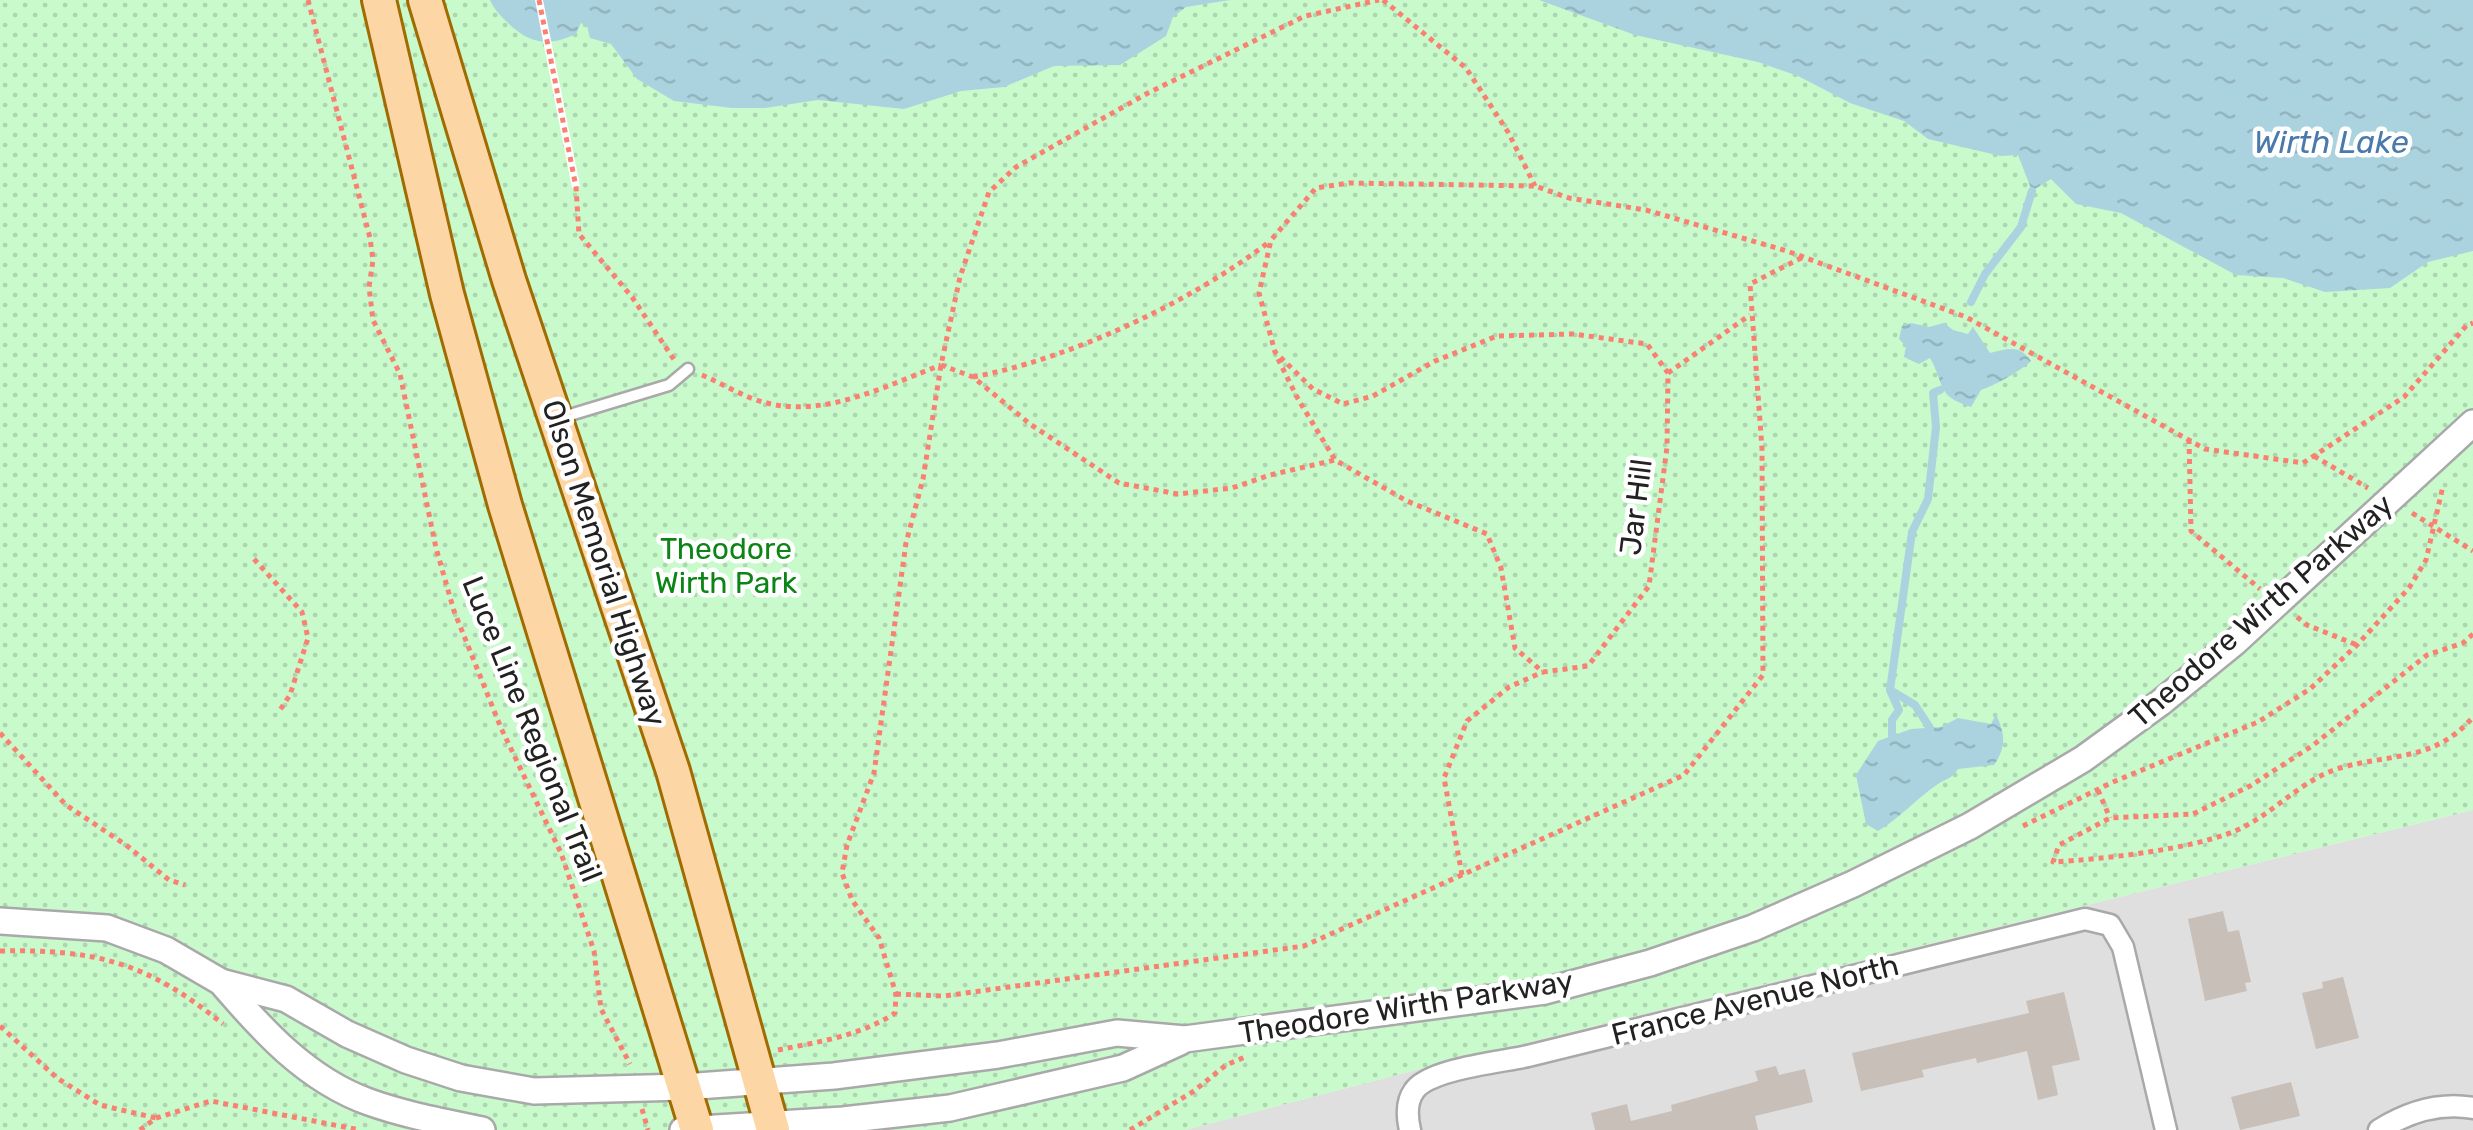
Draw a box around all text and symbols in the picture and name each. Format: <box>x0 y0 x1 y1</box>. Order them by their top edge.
water label: Wirth Lake <box>2253 123 2409 161</box>
street label: Olson Memorial Highway <box>534 395 674 731</box>
street label: Jar Hill <box>1612 457 1660 557</box>
street label: Theodore Wirth Parkway <box>2122 487 2400 735</box>
park label: Theodore Wirth Park <box>655 531 798 601</box>
street label: Luce Line Regional Trail <box>454 571 610 887</box>
street label: France Avenue North <box>1608 947 1902 1053</box>
street label: Theodore Wirth Parkway <box>1236 963 1576 1051</box>

